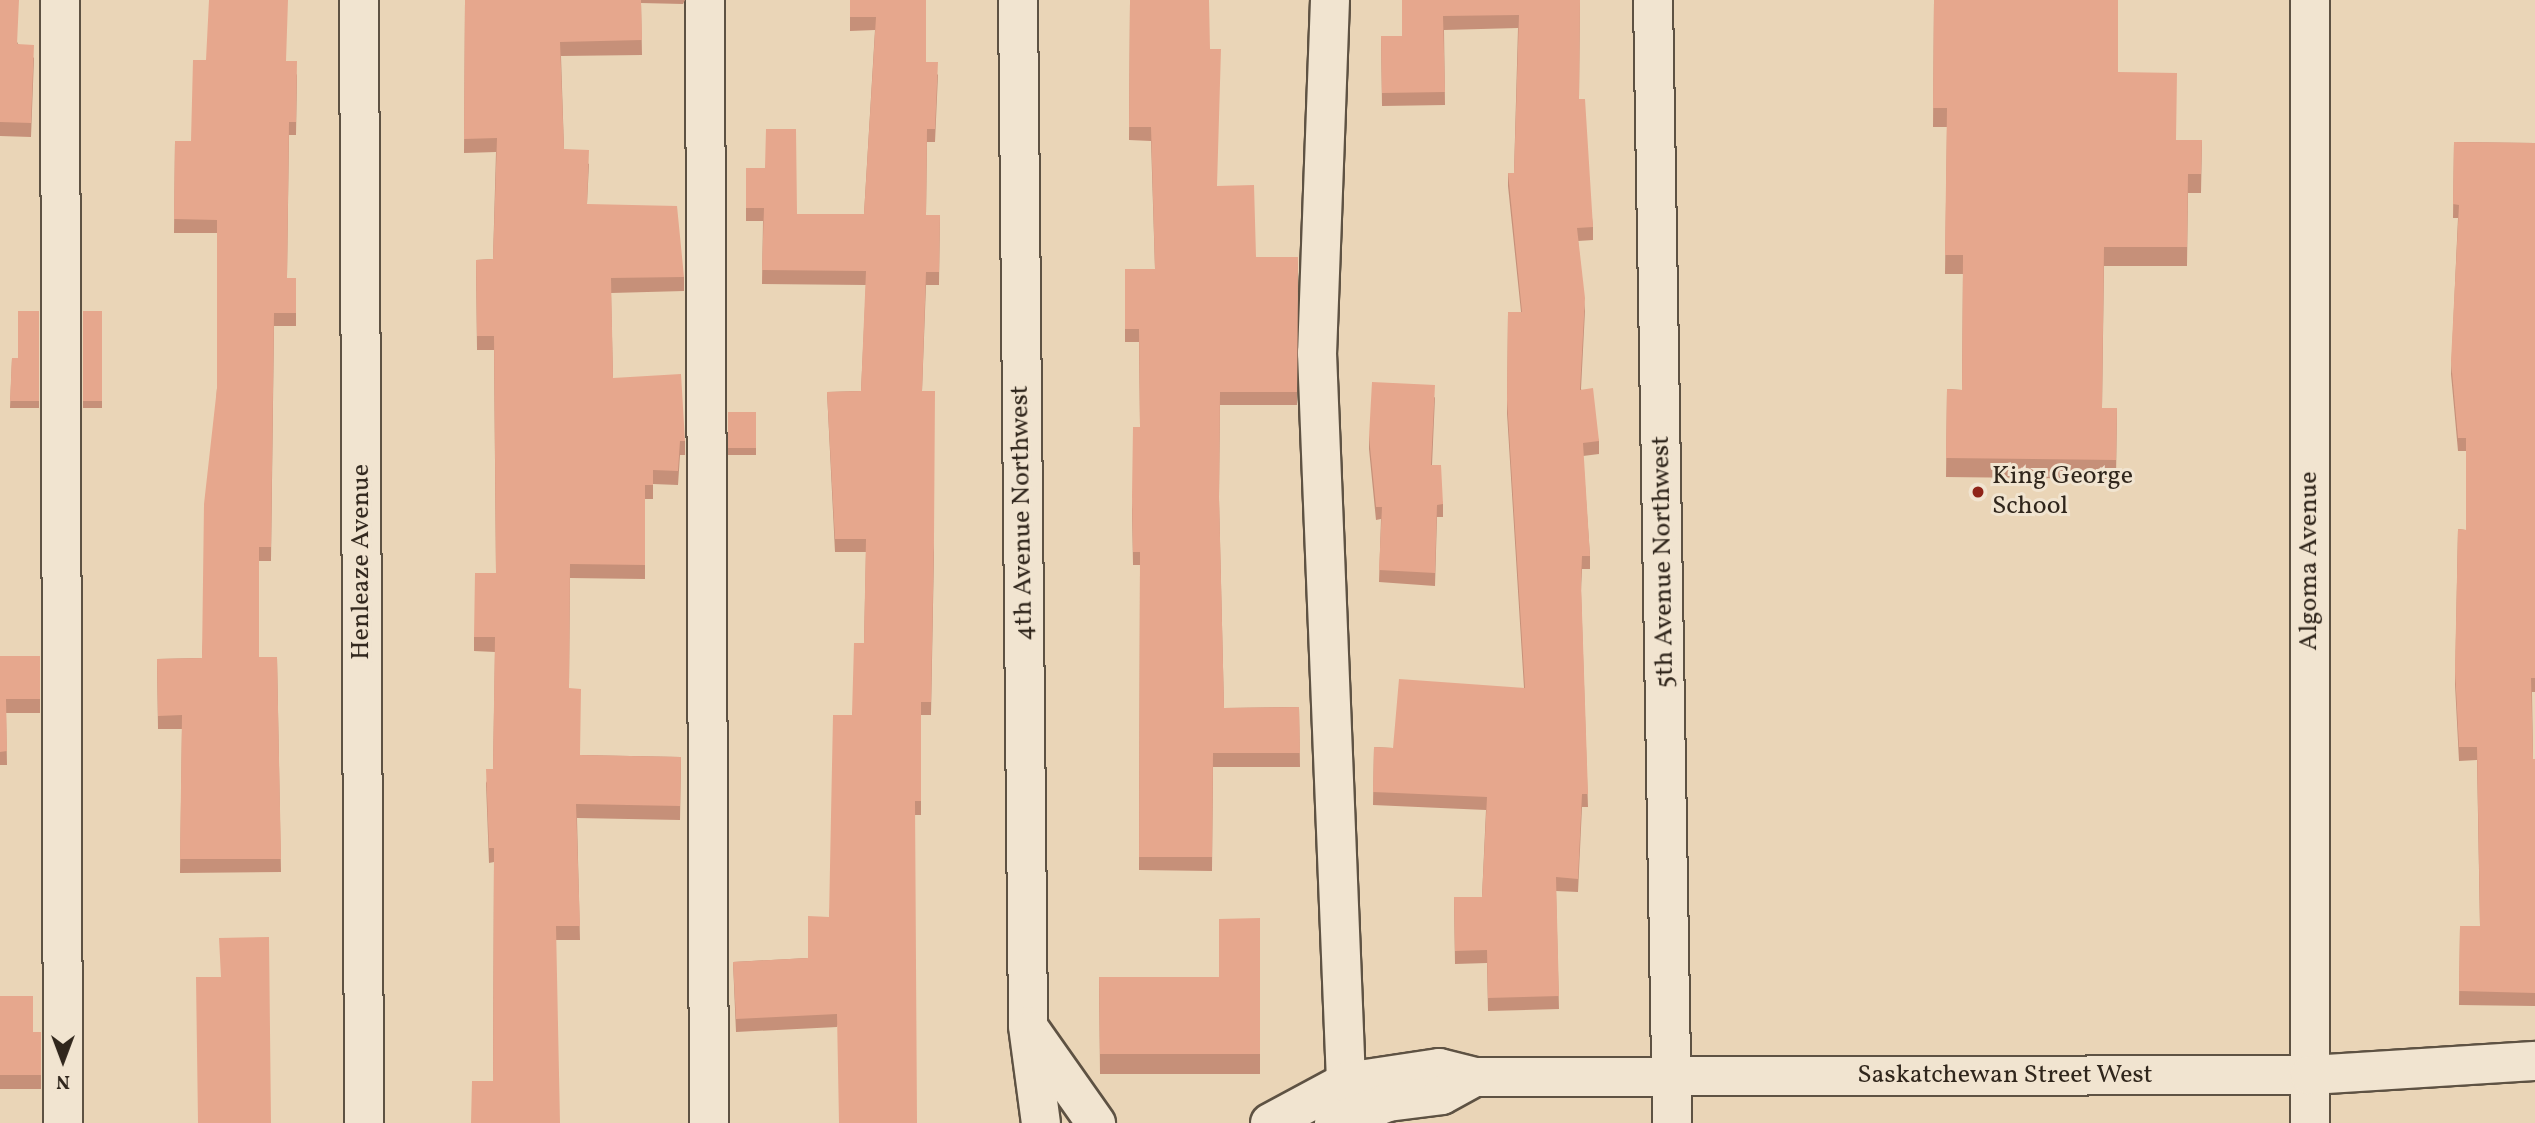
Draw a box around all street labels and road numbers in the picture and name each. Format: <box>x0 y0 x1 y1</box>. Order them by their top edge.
street label: 4th Avenue Northwest <box>1005 385 1041 641</box>
street label: 5th Avenue Northwest <box>1646 435 1682 689</box>
street label: Henleaze Avenue <box>346 464 378 660</box>
street label: Algoma Avenue <box>2294 471 2326 651</box>
street label: Saskatchewan Street West <box>1857 1060 2153 1092</box>

